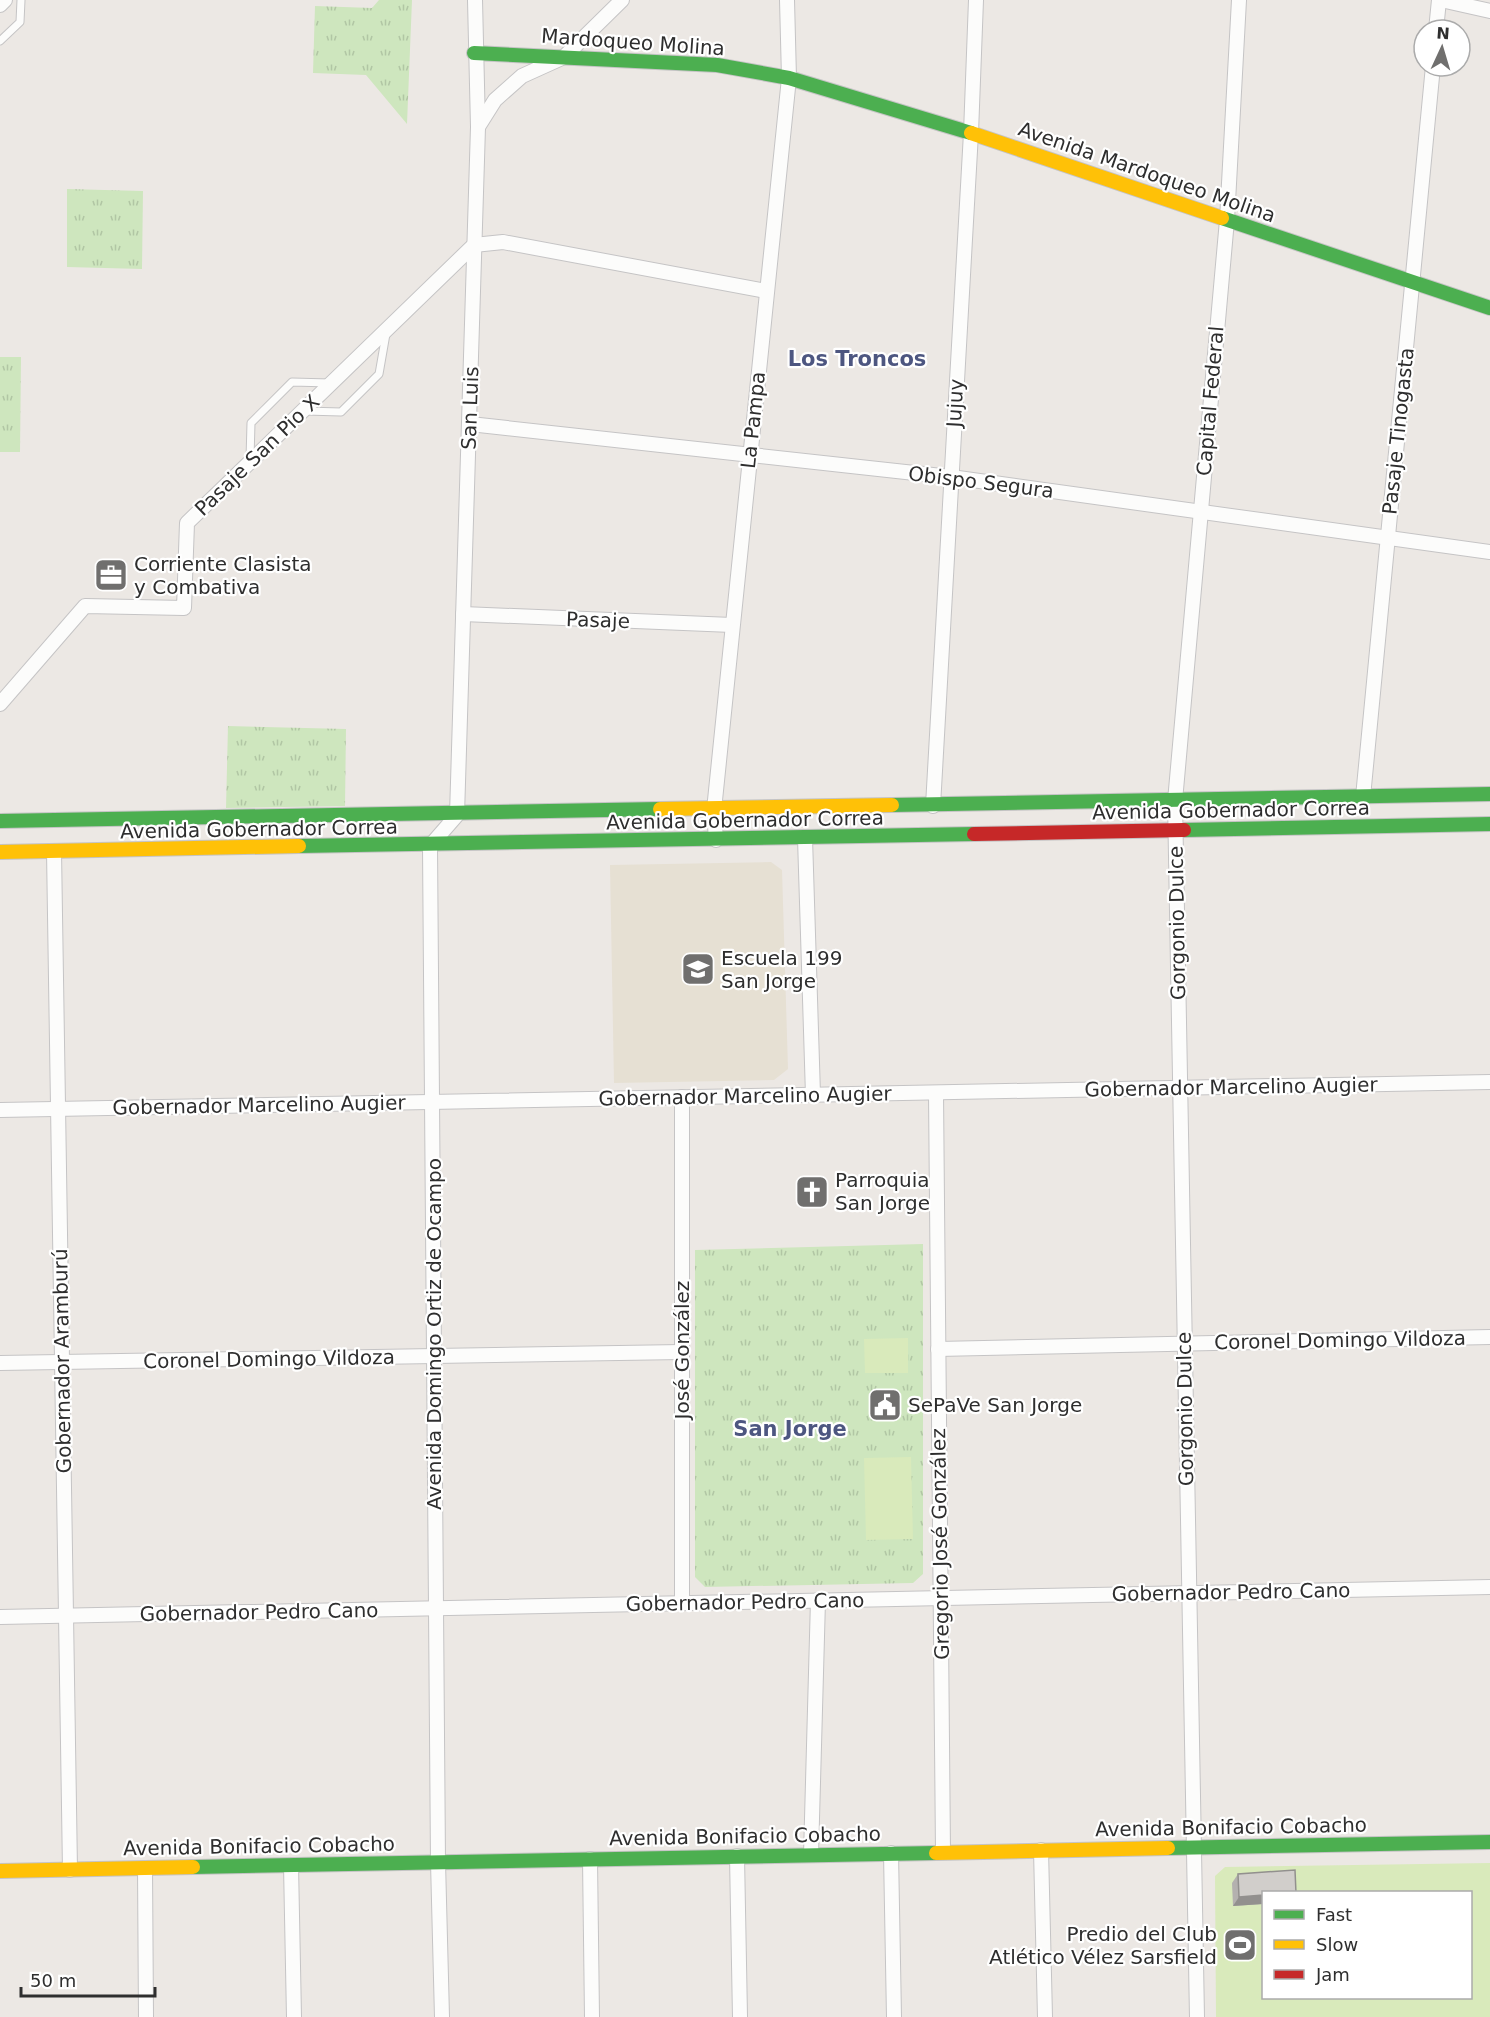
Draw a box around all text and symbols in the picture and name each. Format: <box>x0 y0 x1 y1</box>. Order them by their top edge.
north arrow <box>1412 18 1472 78</box>
street label: Mardoqueo Molina <box>540 24 726 60</box>
text: N <box>1436 24 1450 43</box>
street label: Avenida Mardoqueo Molina <box>1015 117 1279 227</box>
street label: Capital Federal <box>1191 325 1229 477</box>
street label: Pasaje Tinogasta <box>1377 346 1419 516</box>
district label: Los Troncos <box>788 347 926 371</box>
street label: San Luis <box>457 366 483 450</box>
street label: La Pampa <box>736 370 770 470</box>
street label: Jujuy <box>942 378 968 430</box>
street label: Pasaje San Pio X <box>190 389 324 521</box>
street label: Obispo Segura <box>907 461 1055 503</box>
place label: Corriente Clasista y Combativa <box>134 552 312 599</box>
office icon: Corriente Clasista y Combativa <box>93 557 129 593</box>
street label: Pasaje <box>566 607 630 633</box>
street label: Avenida Gobernador Correa <box>1092 796 1370 824</box>
street label: Avenida Gobernador Correa <box>606 806 884 834</box>
street label: Avenida Gobernador Correa <box>120 815 398 843</box>
street label: Gorgonio Dulce <box>1164 846 1190 1000</box>
place label: Escuela 199 San Jorge <box>721 946 842 993</box>
school or university icon: Escuela 199 San Jorge <box>680 951 716 987</box>
street label: Gobernador Marcelino Augier <box>1084 1072 1379 1102</box>
street label: Gobernador Marcelino Augier <box>598 1081 893 1111</box>
street label: Gobernador Marcelino Augier <box>112 1090 407 1120</box>
street label: Avenida Domingo Ortiz de Ocampo <box>422 1158 446 1510</box>
place label: Parroquia San Jorge <box>835 1168 930 1215</box>
church icon: Parroquia San Jorge <box>794 1174 830 1210</box>
street label: Gobernador Aramburú <box>48 1248 76 1474</box>
street label: José González <box>670 1281 694 1421</box>
street label: Coronel Domingo Vildoza <box>1214 1326 1466 1354</box>
street label: Gorgonio Dulce <box>1172 1332 1198 1486</box>
street label: Coronel Domingo Vildoza <box>143 1345 395 1373</box>
public building icon: SePaVe San Jorge <box>867 1387 903 1423</box>
place label: SePaVe San Jorge <box>908 1393 1082 1417</box>
district label: San Jorge <box>733 1417 847 1441</box>
street label: Gregorio José González <box>926 1428 954 1660</box>
street label: Gobernador Pedro Cano <box>1111 1578 1351 1606</box>
street label: Gobernador Pedro Cano <box>625 1588 865 1616</box>
street label: Gobernador Pedro Cano <box>139 1598 379 1626</box>
street label: Avenida Bonifacio Cobacho <box>1095 1813 1367 1841</box>
street label: Avenida Bonifacio Cobacho <box>609 1822 881 1850</box>
street label: Avenida Bonifacio Cobacho <box>123 1832 395 1860</box>
legend <box>1262 1891 1472 1999</box>
text: Fast <box>1316 1904 1352 1925</box>
place label: Predio del Club Atlético Vélez Sarsfield <box>989 1922 1217 1969</box>
sports icon: Predio del Club Atlético Vélez Sarsfield <box>1222 1927 1258 1963</box>
text: Slow <box>1316 1934 1358 1955</box>
scale bar <box>21 1960 154 1998</box>
text: Jam <box>1315 1964 1350 1985</box>
text: 50 m <box>30 1970 76 1991</box>

